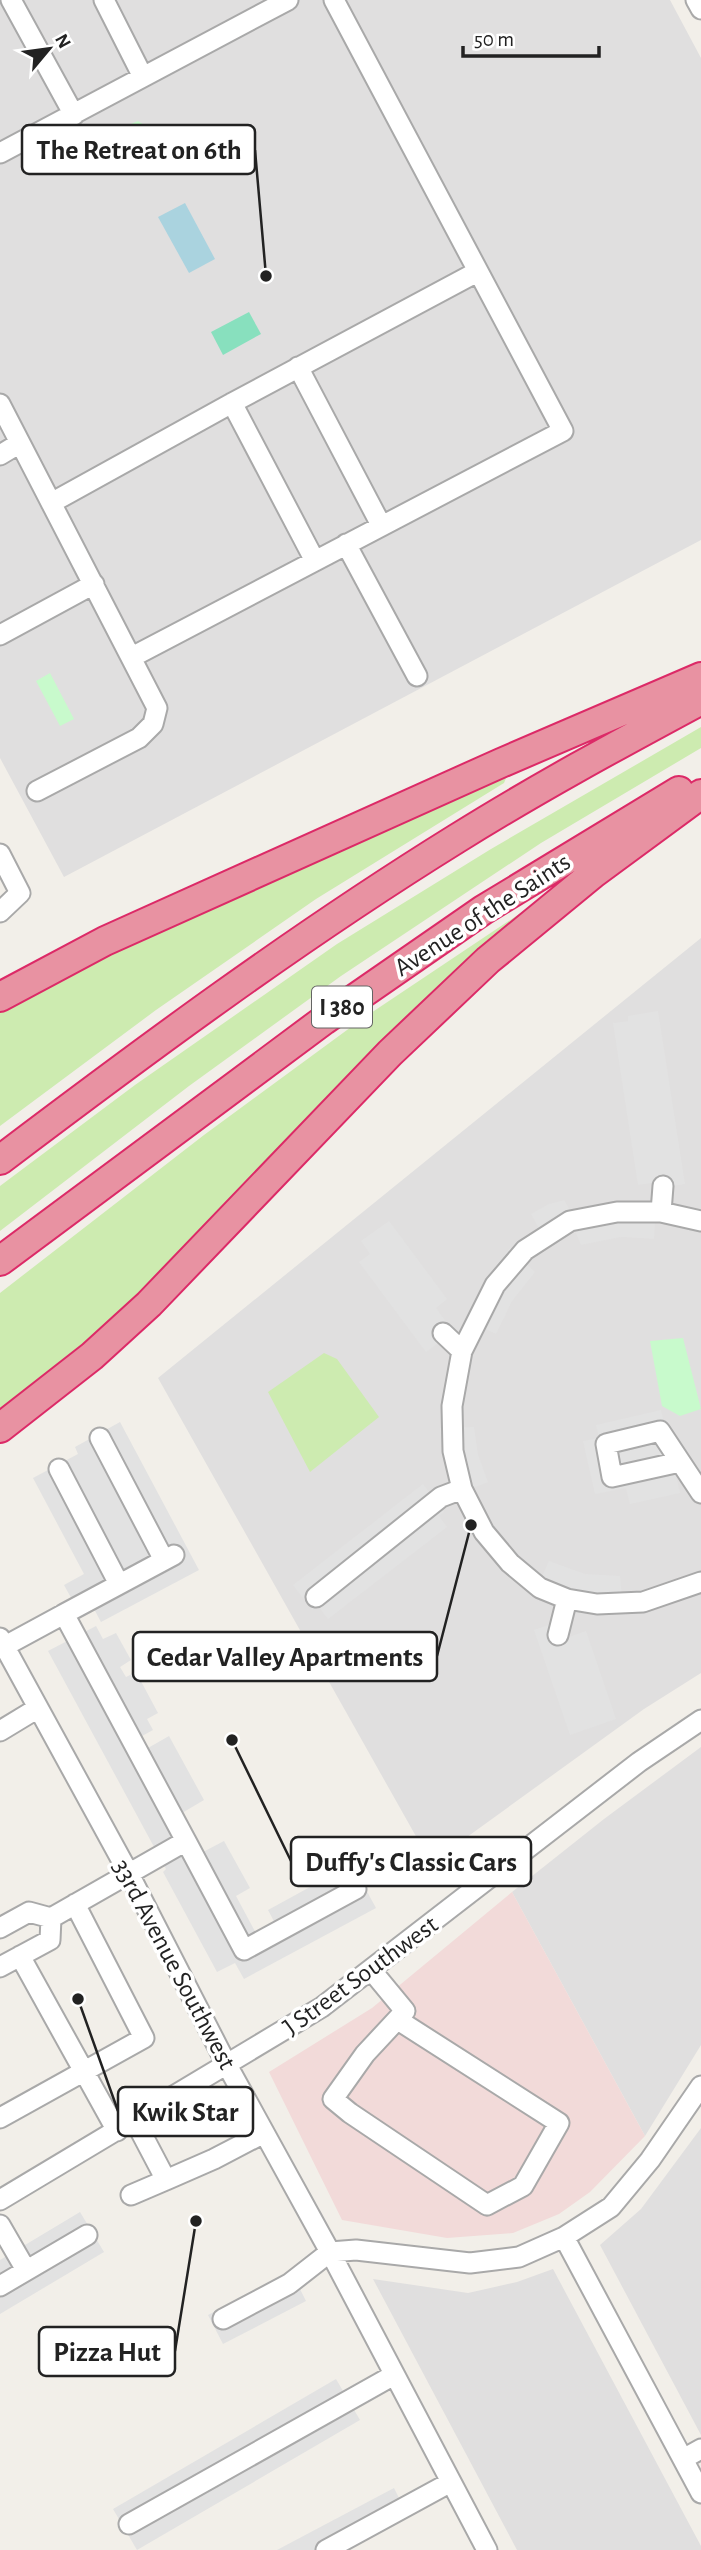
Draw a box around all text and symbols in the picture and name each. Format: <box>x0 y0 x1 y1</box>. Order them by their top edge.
north arrow <box>14 14 84 84</box>
scale bar <box>463 14 600 58</box>
text: 50 m <box>474 29 514 50</box>
text: N <box>51 31 74 52</box>
callout: The Retreat on 6th <box>22 125 255 174</box>
text: The Retreat on 6th <box>36 137 242 165</box>
street label: Avenue of the Saints <box>390 848 575 981</box>
road number: I 380 <box>312 987 372 1028</box>
callout: Cedar Valley Apartments <box>133 1632 437 1681</box>
text: Cedar Valley Apartments <box>147 1644 423 1672</box>
callout: Duffy's Classic Cars <box>291 1837 531 1886</box>
text: Duffy's Classic Cars <box>305 1849 517 1877</box>
street label: 33rd Avenue Southwest <box>108 1855 240 2074</box>
street label: J Street Southwest <box>279 1911 443 2040</box>
callout: Kwik Star <box>118 2087 253 2136</box>
text: Kwik Star <box>132 2099 239 2127</box>
callout: Pizza Hut <box>39 2327 175 2376</box>
text: Pizza Hut <box>53 2339 161 2367</box>

